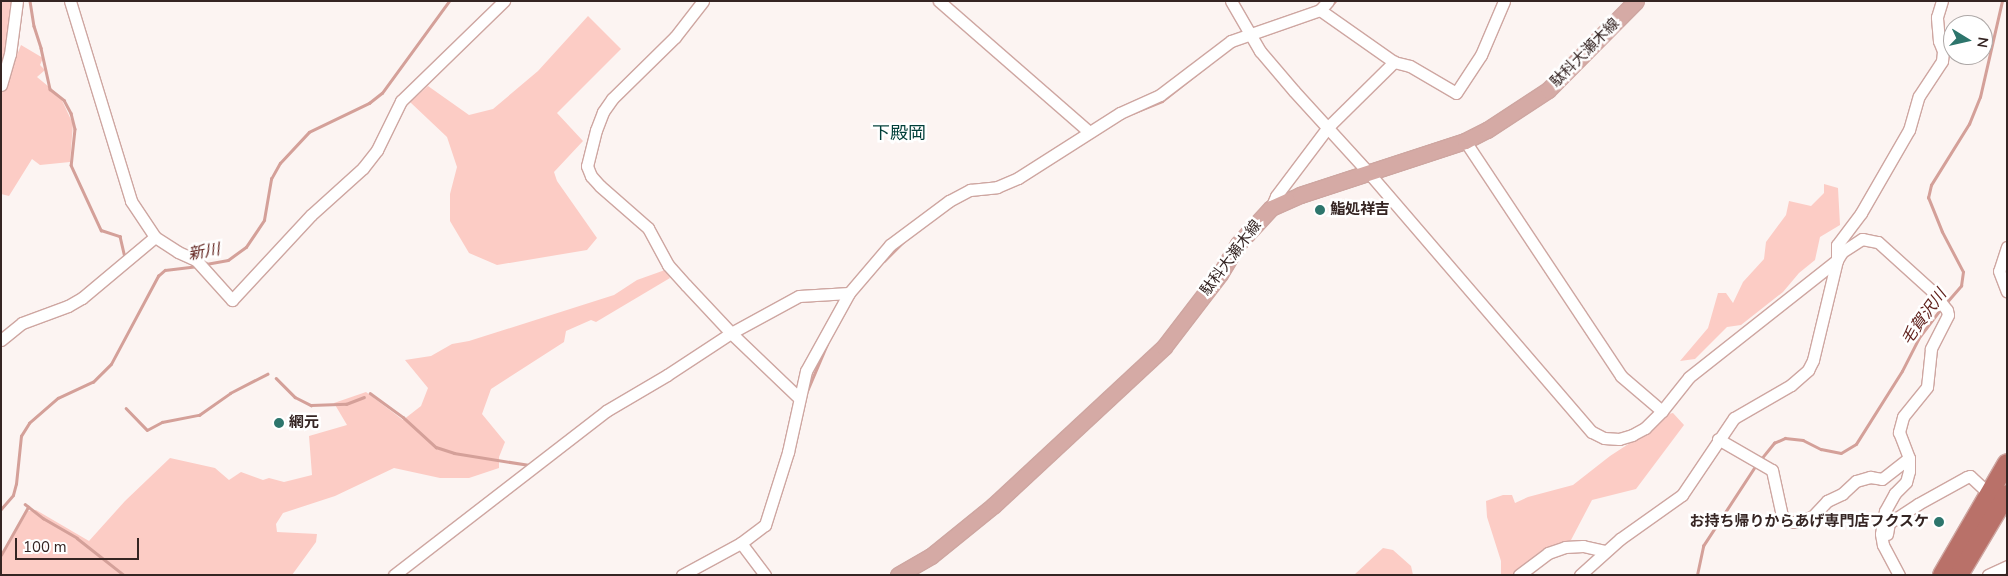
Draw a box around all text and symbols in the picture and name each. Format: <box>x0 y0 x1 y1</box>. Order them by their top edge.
street label: 駄科大瀬木線 <box>1547 15 1623 91</box>
north arrow <box>1943 15 1993 65</box>
text: N <box>1972 36 1993 49</box>
district label: 下殿岡 <box>872 122 926 144</box>
place label: 鮨処祥吉 <box>1330 201 1390 219</box>
marker: 鮨処祥吉 <box>1314 204 1326 216</box>
street label: 駄科大瀬木線 <box>1197 217 1265 299</box>
water label: 新川 <box>187 240 221 264</box>
water label: 毛賀沢川 <box>1897 285 1951 349</box>
place label: 網元 <box>289 414 319 432</box>
marker: 網元 <box>273 417 285 429</box>
place label: お持ち帰りからあげ専門店フクスケ <box>1689 513 1929 531</box>
marker: お持ち帰りからあげ専門店フクスケ <box>1933 516 1945 528</box>
scale bar <box>18 528 141 560</box>
text: 100 m <box>23 537 67 557</box>

